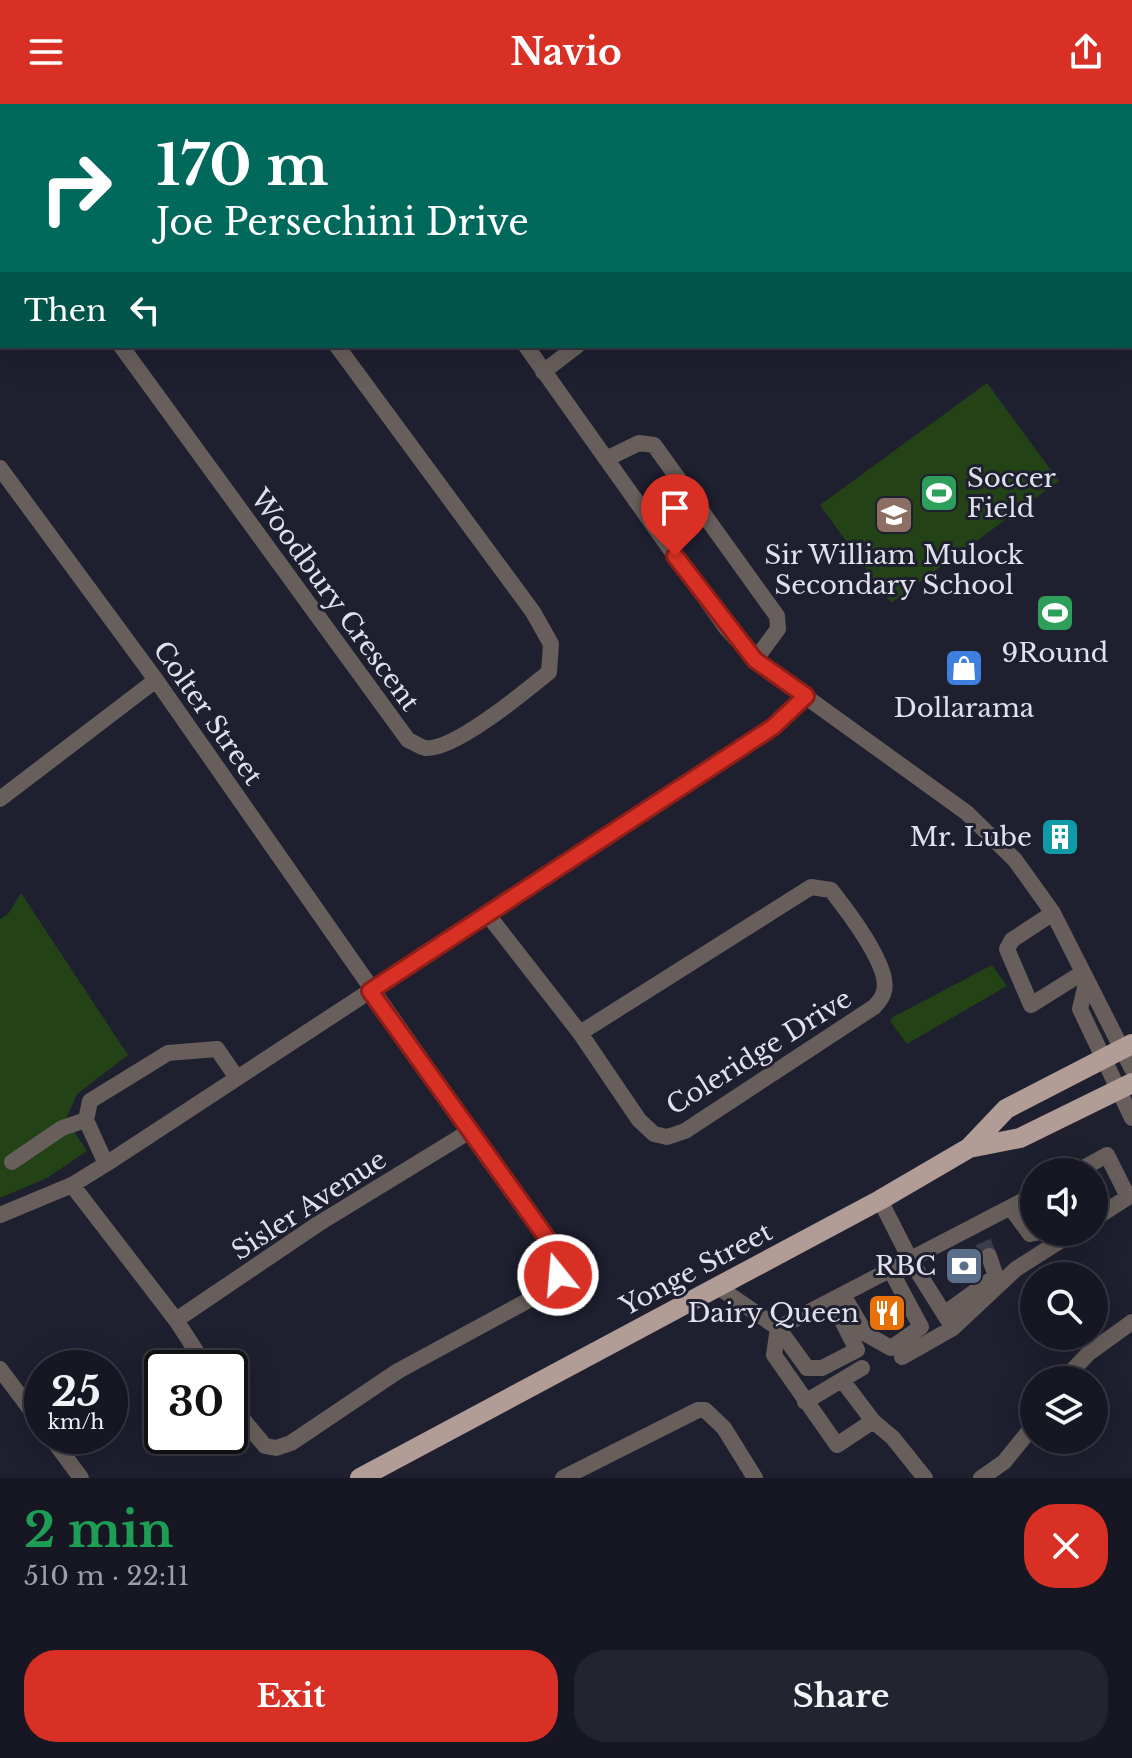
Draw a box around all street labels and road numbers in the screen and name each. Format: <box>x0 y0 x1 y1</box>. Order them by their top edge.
street label: Woodbury Crescent <box>243 482 426 717</box>
street label: Colter Street <box>147 635 270 791</box>
street label: Coleridge Drive <box>661 982 857 1122</box>
street label: Sisler Avenue <box>226 1143 392 1267</box>
street label: Yonge Street <box>614 1216 778 1323</box>

